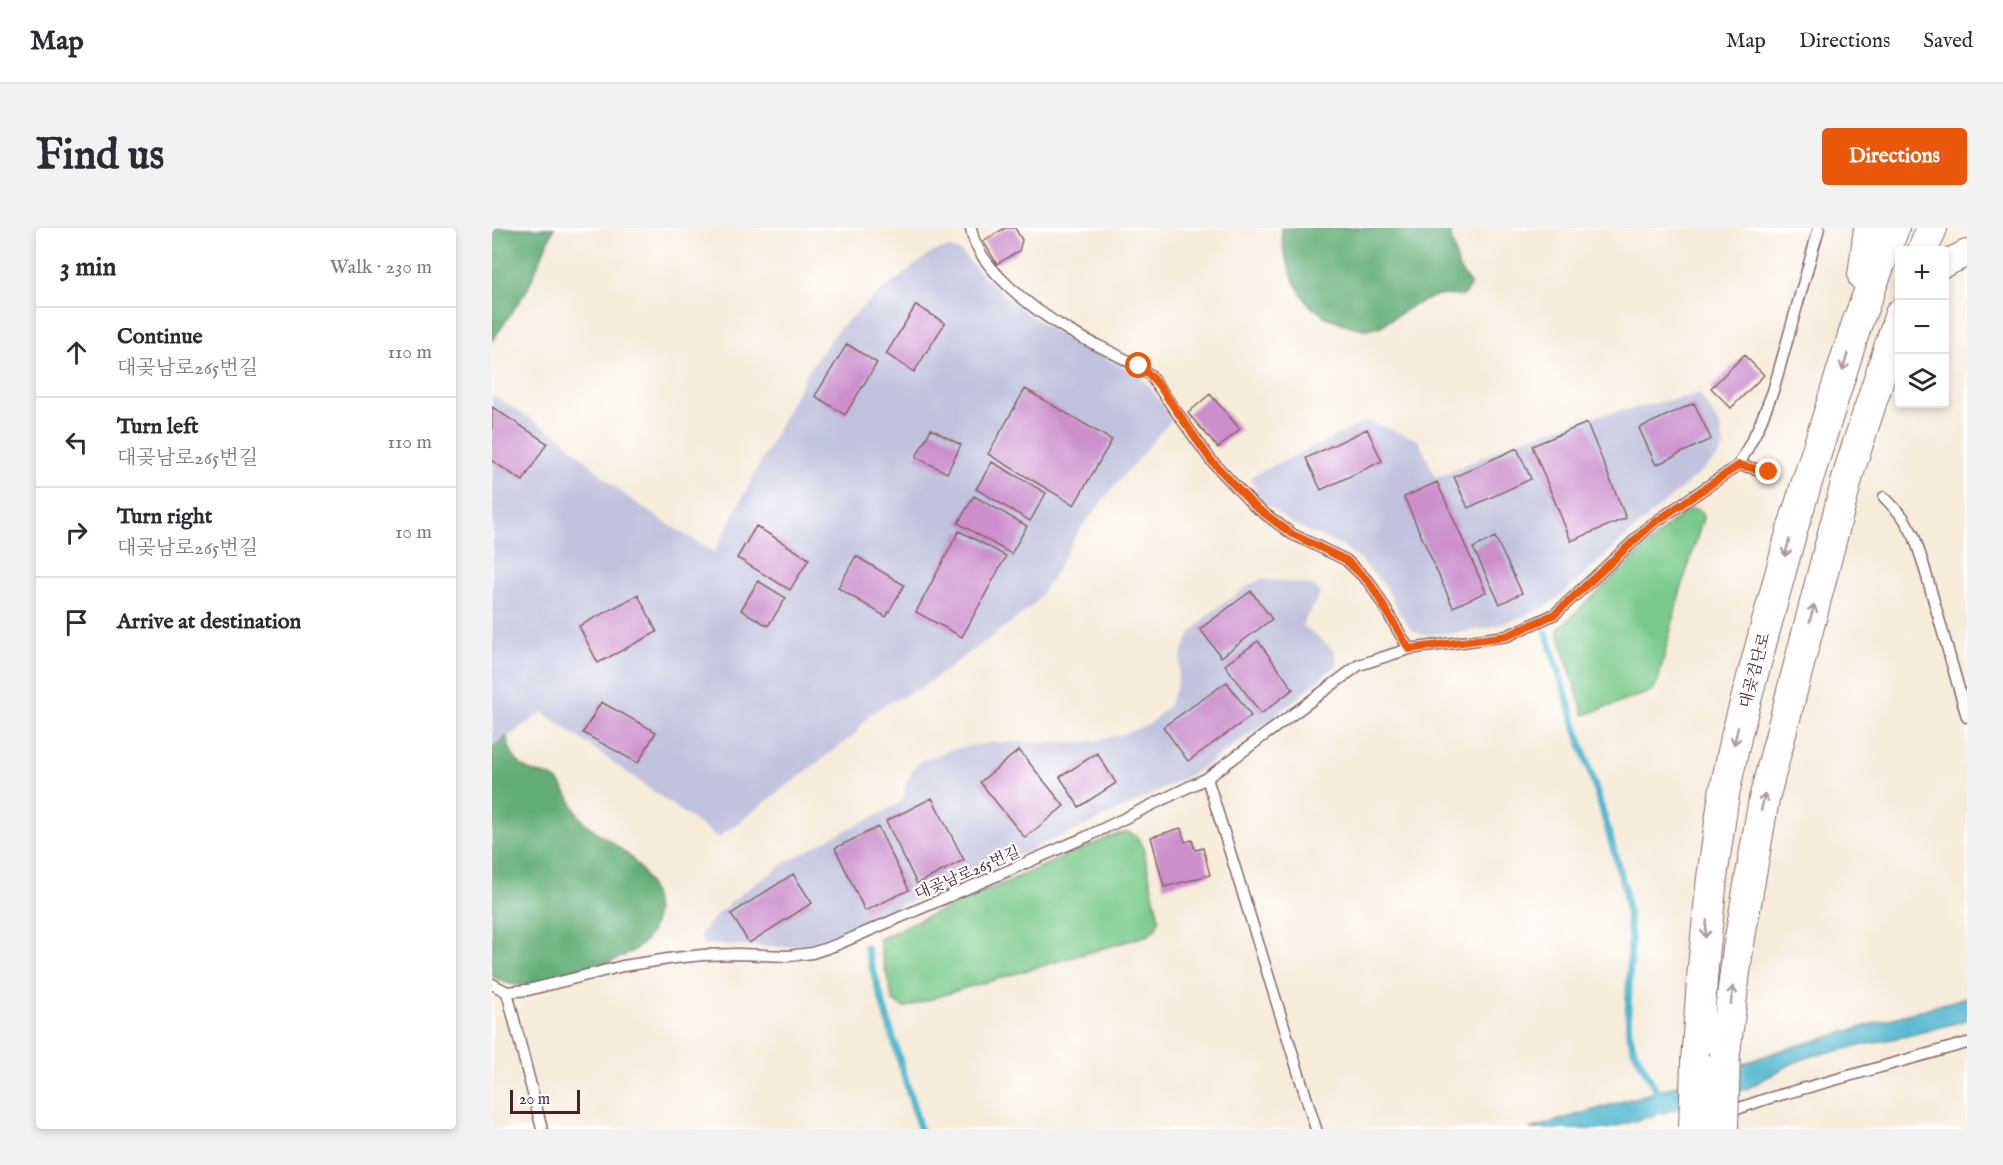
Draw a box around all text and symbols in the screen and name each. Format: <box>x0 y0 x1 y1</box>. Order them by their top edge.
text: Map <box>30 24 84 59</box>
text: Map <box>1726 28 1766 55</box>
text: Directions <box>1799 28 1890 55</box>
text: Saved <box>1923 28 1973 55</box>
button: Directions <box>1822 128 1967 185</box>
text: Find us <box>36 130 164 183</box>
map controls <box>1895 246 1949 408</box>
button: + <box>1895 246 1949 300</box>
text: 3 min <box>60 251 116 284</box>
text: Walk · 230 m <box>330 255 432 280</box>
button: − <box>1895 300 1949 354</box>
text: Continue <box>117 323 203 351</box>
icon: ahead <box>60 336 93 369</box>
text: 110 m <box>388 340 432 365</box>
route start <box>1125 352 1151 378</box>
one-way arrow <box>1839 352 1850 371</box>
button: layers <box>1895 354 1949 408</box>
text: 대곶남로265번길 <box>117 356 258 381</box>
text: Turn left <box>117 413 199 441</box>
icon: left <box>60 426 93 459</box>
text: 110 m <box>388 430 432 455</box>
text: 대곶남로265번길 <box>117 446 258 471</box>
route end <box>1755 458 1781 484</box>
text: Turn right <box>117 503 212 531</box>
icon: right <box>60 516 93 549</box>
text: 10 m <box>395 520 432 545</box>
text: 대곶남로265번길 <box>117 536 258 561</box>
one-way arrow <box>1781 538 1792 557</box>
one-way arrow <box>1806 604 1818 623</box>
icon: arrive <box>60 606 93 639</box>
text: Arrive at destination <box>117 608 301 636</box>
street label: 대곶검단로 <box>1736 630 1776 710</box>
one-way arrow <box>1730 727 1742 746</box>
one-way arrow <box>1758 793 1769 812</box>
street label: 대곶남로265번길 <box>912 843 1024 905</box>
one-way arrow <box>1701 918 1712 938</box>
one-way arrow <box>1727 985 1738 1005</box>
scale bar <box>510 1087 580 1114</box>
text: 20 m <box>519 1090 550 1110</box>

